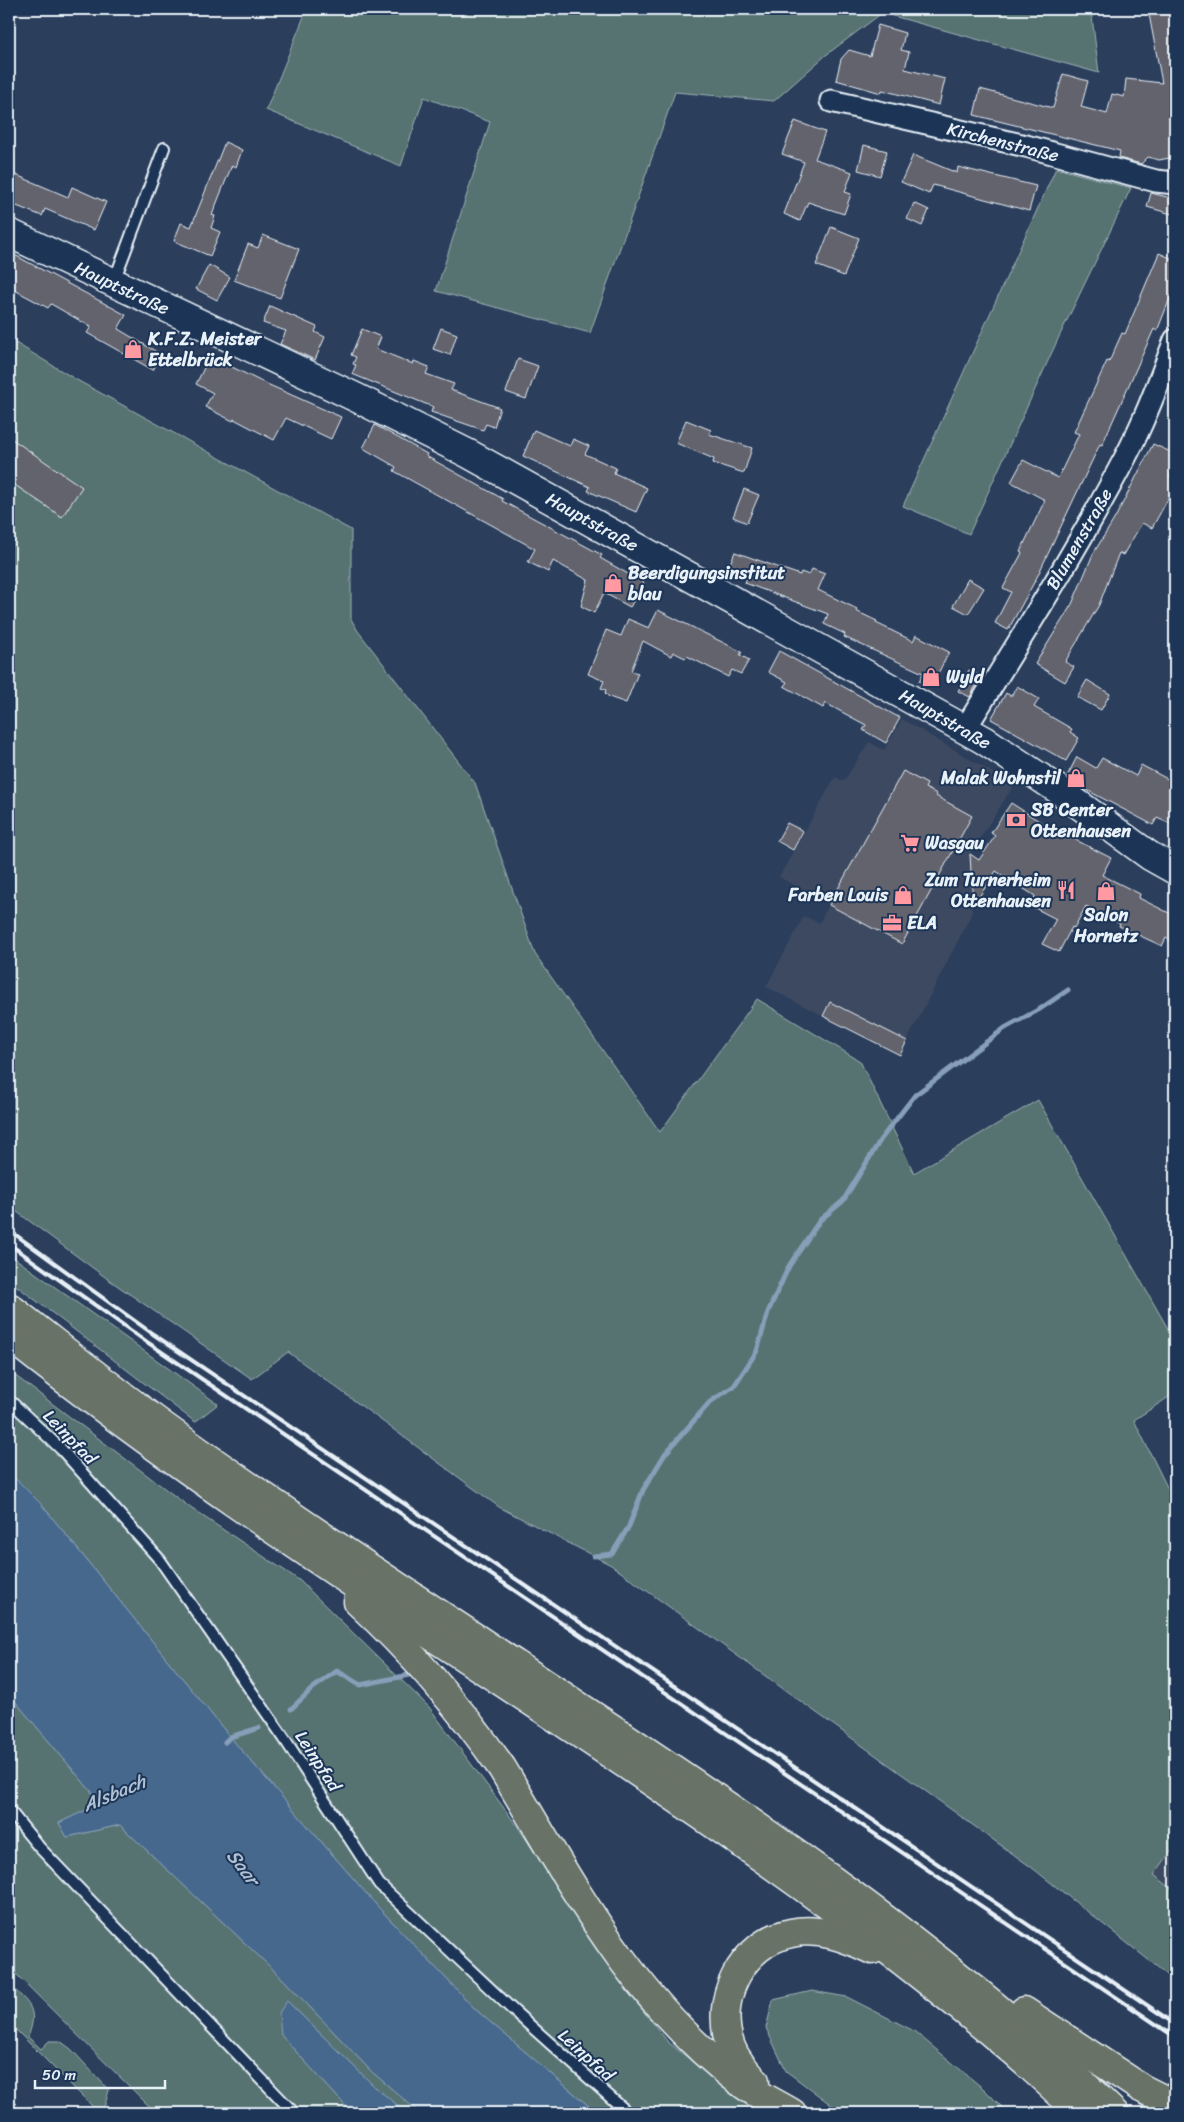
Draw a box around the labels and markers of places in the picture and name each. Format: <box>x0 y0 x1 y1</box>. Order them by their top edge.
place label: K.F.Z. Meister Ettelbrück <box>147 323 263 376</box>
shop icon: K.F.Z. Meister Ettelbrück <box>122 338 144 360</box>
place label: Beerdigungsinstitut blau <box>627 557 785 610</box>
shop icon: Beerdigungsinstitut blau <box>602 572 624 594</box>
place label: Wyld <box>946 661 985 693</box>
shop icon: Wyld <box>920 666 942 688</box>
place label: Malak Wohnstil <box>940 762 1062 794</box>
shop icon: Malak Wohnstil <box>1065 767 1087 789</box>
place label: SB Center Ottenhausen <box>1030 794 1131 847</box>
bank icon: SB Center Ottenhausen <box>1005 809 1027 831</box>
place label: Wasgau <box>925 827 984 859</box>
supermarket icon: Wasgau <box>899 832 921 854</box>
place label: Zum Turnerheim Ottenhausen <box>924 864 1051 917</box>
place label: Farben Louis <box>787 879 889 911</box>
restaurant icon: Zum Turnerheim Ottenhausen <box>1055 879 1077 901</box>
shop icon: Salon Hornetz <box>1095 880 1117 902</box>
shop icon: Farben Louis <box>892 884 914 906</box>
place label: Salon Hornetz <box>1073 899 1139 952</box>
place label: ELA <box>907 907 937 939</box>
office icon: ELA <box>881 912 903 934</box>

